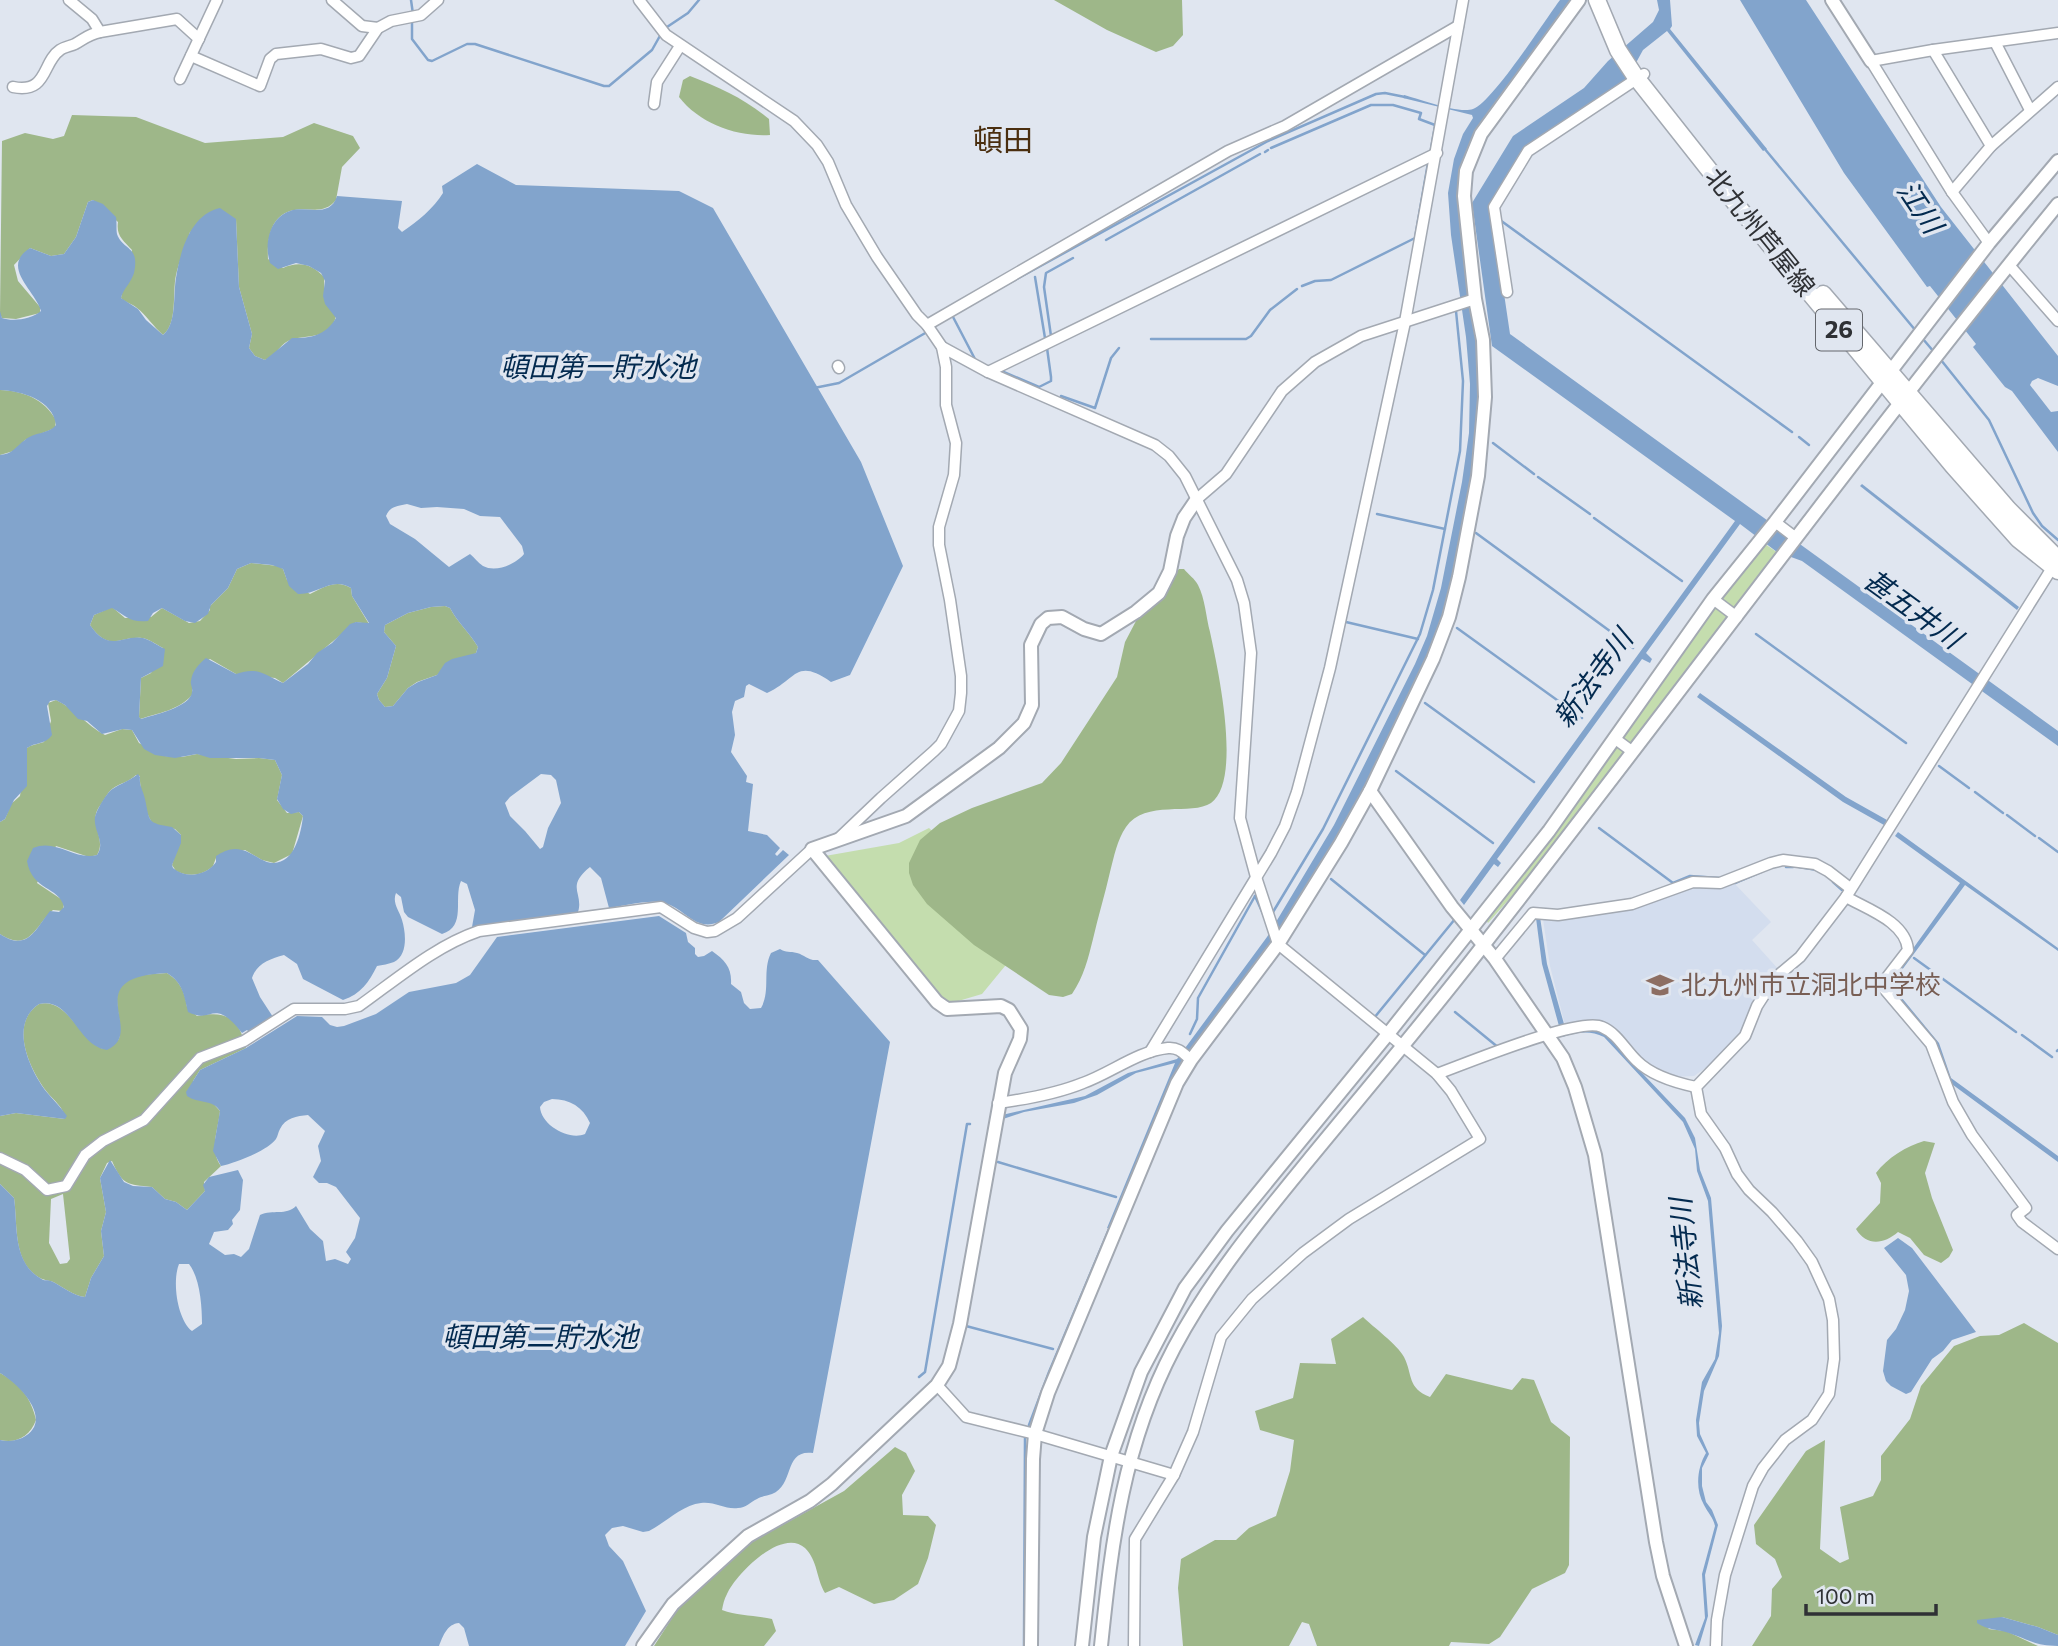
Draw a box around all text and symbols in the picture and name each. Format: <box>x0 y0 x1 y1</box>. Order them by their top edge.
district label: 頓田 <box>973 120 1033 157</box>
street label: 北九州芦屋線 <box>1700 161 1822 301</box>
water label: 江川 <box>1891 174 1952 242</box>
road number: 26 <box>1816 310 1862 351</box>
water label: 頓田第一貯水池 <box>500 349 699 383</box>
water label: 甚五井川 <box>1858 562 1971 657</box>
water label: 新法寺川 <box>1546 620 1641 733</box>
place label: 北九州市立洞北中学校 <box>1681 968 1941 999</box>
school or university icon: 北九州市立洞北中学校 <box>1645 970 1675 1000</box>
water label: 新法寺川 <box>1662 1194 1708 1312</box>
water label: 頓田第二貯水池 <box>442 1319 641 1353</box>
scale bar <box>1806 1572 1936 1616</box>
text: 100 m <box>1816 1583 1875 1608</box>

